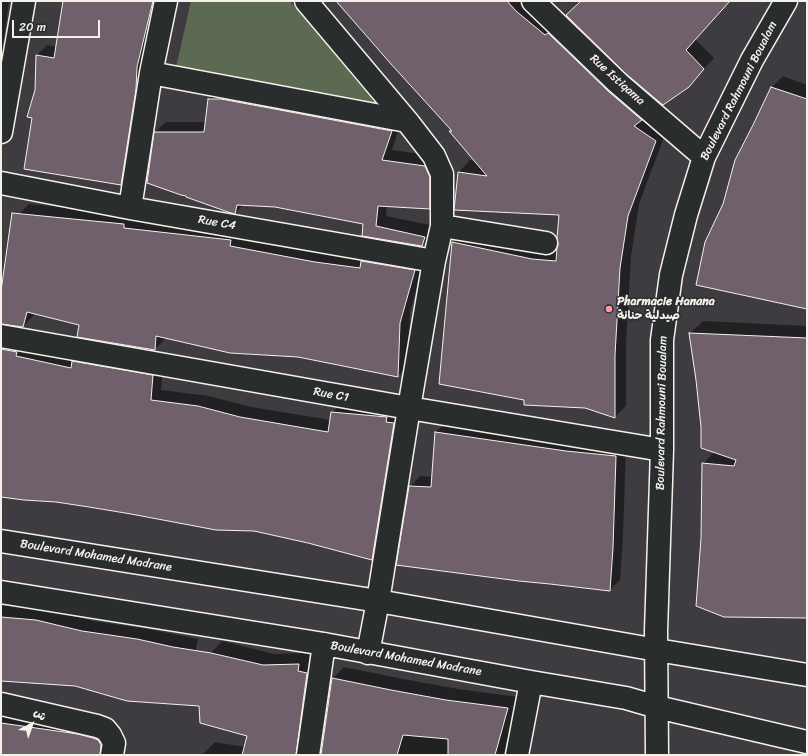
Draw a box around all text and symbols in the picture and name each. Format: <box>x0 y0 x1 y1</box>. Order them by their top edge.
scale bar <box>14 12 102 38</box>
text: 20 m <box>19 16 46 38</box>
street label: Boulevard Rahmouni Boualam <box>698 19 780 163</box>
street label: Rue Istiqama <box>587 52 647 108</box>
street label: Rue C4 <box>197 213 237 233</box>
place label: Pharmacie Hanana صيدلية حنانة <box>617 295 715 323</box>
marker: Pharmacie Hanana صيدلية حنانة <box>604 304 614 314</box>
street label: Boulevard Rahmouni Boualam <box>653 336 671 490</box>
street label: Rue C1 <box>312 385 350 405</box>
street label: Boulevard Mohamed Madrane <box>19 537 173 575</box>
street label: Boulevard Mohamed Madrane <box>329 639 483 679</box>
text: ش <box>29 703 51 726</box>
north arrow <box>12 704 52 744</box>

